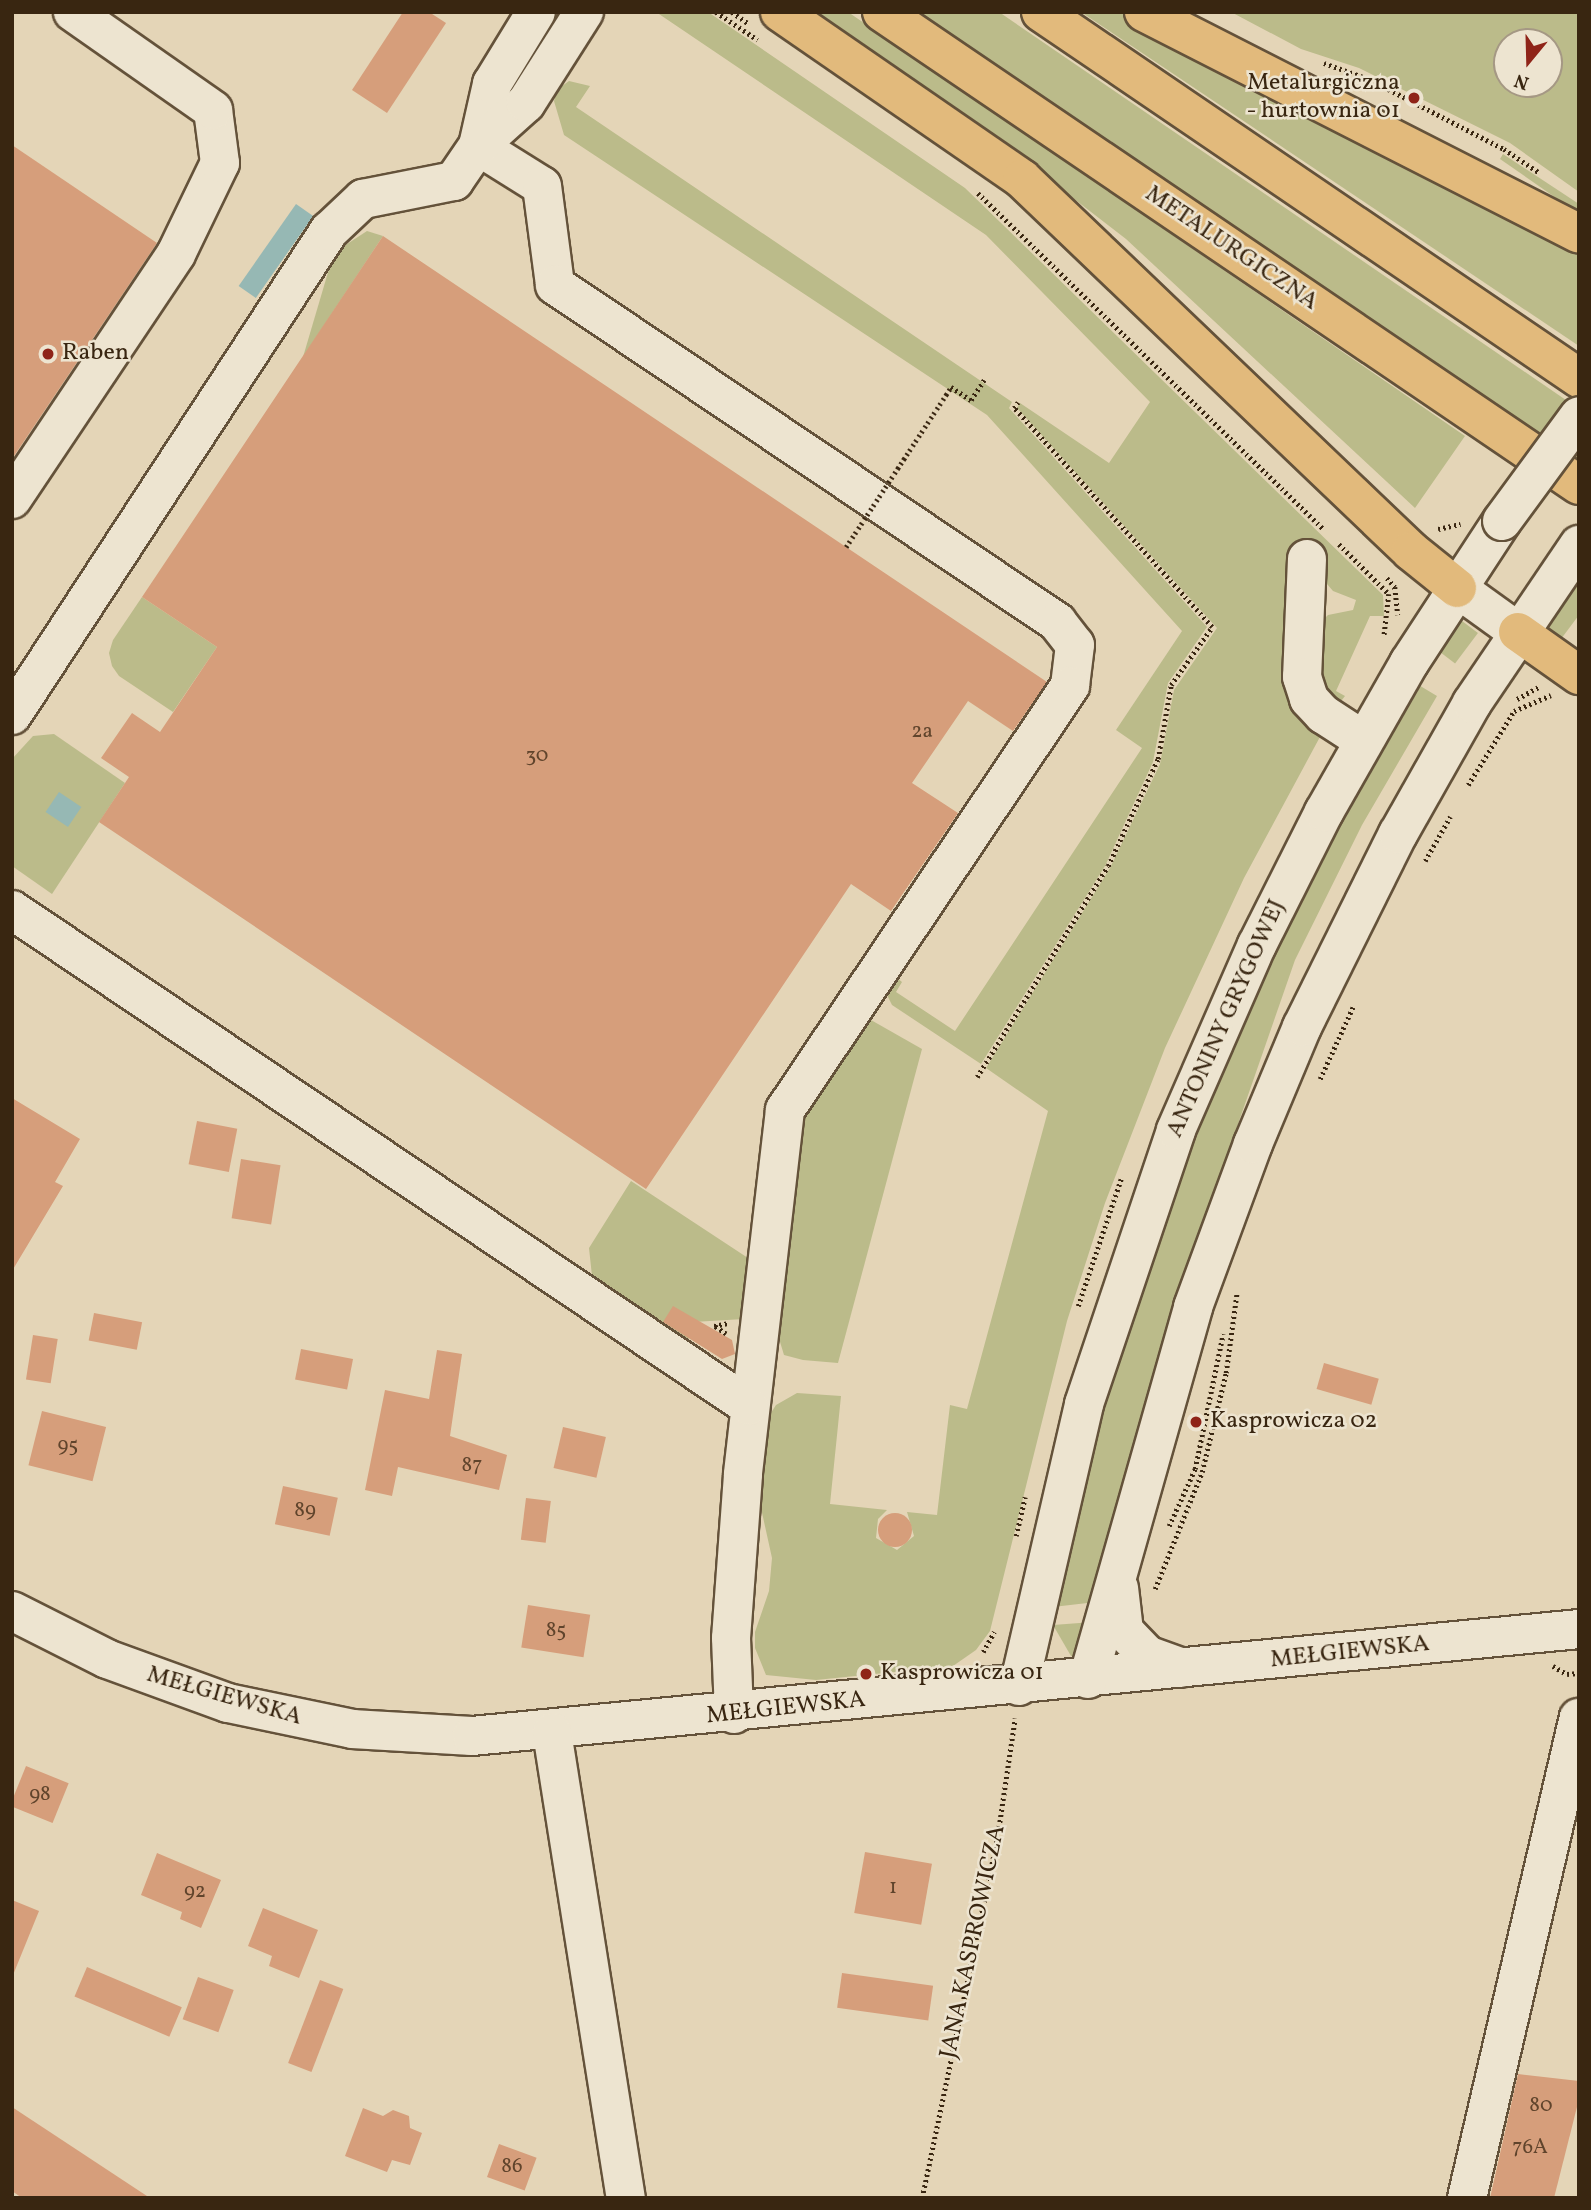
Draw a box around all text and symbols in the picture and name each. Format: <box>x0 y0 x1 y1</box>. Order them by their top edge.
north arrow <box>1493 28 1563 98</box>
text: N <box>1511 66 1533 96</box>
place label: Metalurgiczna - hurtownia 01 <box>1246 70 1400 126</box>
marker: Metalurgiczna - hurtownia 01 <box>1406 90 1422 106</box>
street label: METALURGICZNA <box>1139 180 1323 318</box>
place label: Raben <box>62 340 129 368</box>
marker: Raben <box>40 346 56 362</box>
house number: 2a <box>911 719 933 745</box>
house number: 30 <box>526 743 548 769</box>
street label: ANTONINY GRYGOWEJ <box>1161 895 1293 1143</box>
place label: Kasprowicza 02 <box>1210 1408 1377 1436</box>
marker: Kasprowicza 02 <box>1188 1414 1204 1430</box>
house number: 95 <box>58 1433 78 1459</box>
house number: 87 <box>462 1453 482 1479</box>
house number: 89 <box>294 1498 316 1524</box>
house number: 85 <box>546 1618 566 1644</box>
street label: MEŁGIEWSKA <box>1269 1630 1431 1676</box>
place label: Kasprowicza 01 <box>880 1660 1044 1688</box>
street label: MEŁGIEWSKA <box>143 1661 305 1733</box>
marker: Kasprowicza 01 <box>858 1666 874 1682</box>
street label: MEŁGIEWSKA <box>705 1686 867 1732</box>
house number: 98 <box>29 1782 51 1808</box>
street label: JANA KASPROWICZA <box>935 1823 1013 2061</box>
house number: 1 <box>889 1875 897 1901</box>
house number: 92 <box>184 1879 206 1905</box>
house number: 80 <box>1529 2093 1553 2119</box>
house number: 76A <box>1512 2135 1548 2161</box>
house number: 86 <box>501 2154 523 2180</box>

